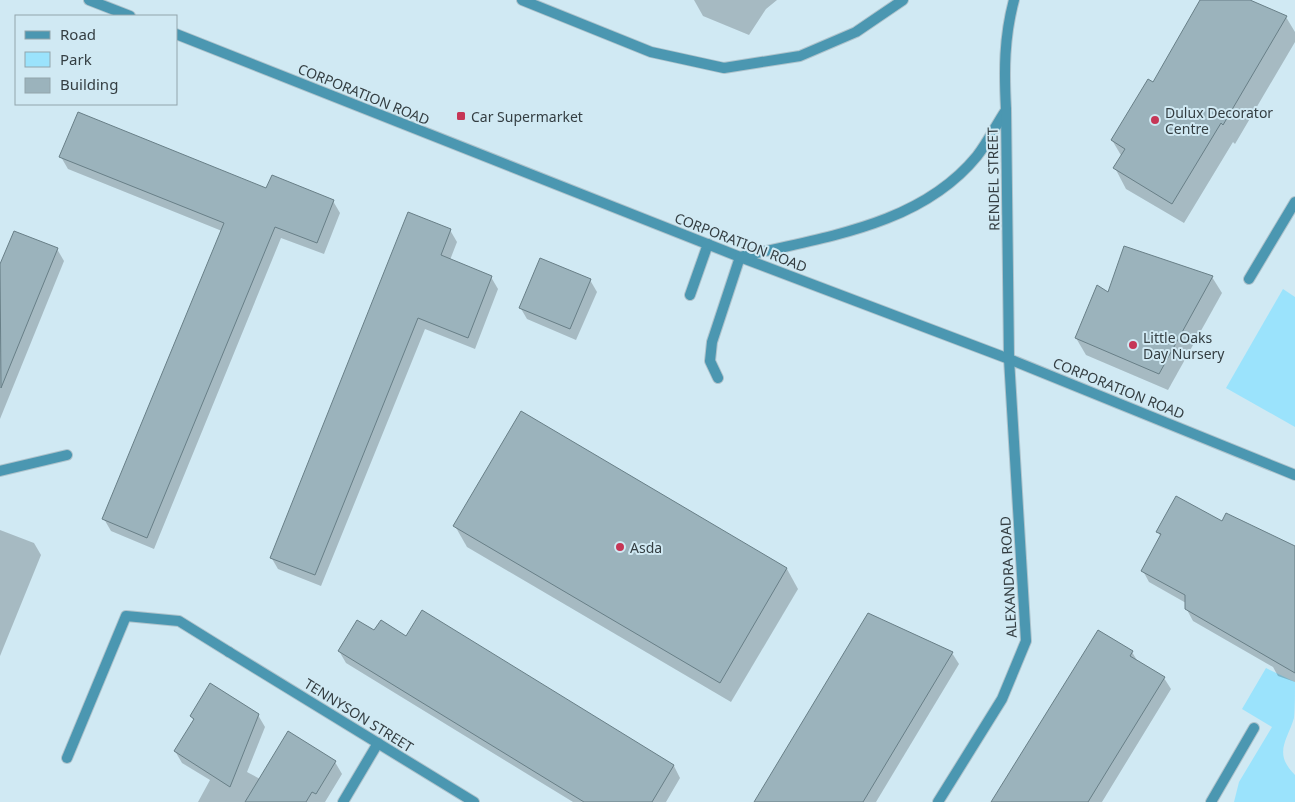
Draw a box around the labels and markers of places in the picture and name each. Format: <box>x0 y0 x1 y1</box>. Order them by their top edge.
place label: Dulux Decorator Centre <box>1165 103 1273 138</box>
place label: Car Supermarket <box>471 107 583 126</box>
marker: Car Supermarket <box>455 110 467 122</box>
marker: Dulux Decorator Centre <box>1149 114 1161 126</box>
place label: Little Oaks Day Nursery <box>1143 328 1225 363</box>
marker: Little Oaks Day Nursery <box>1127 339 1139 351</box>
place label: Asda <box>630 538 662 557</box>
marker: Asda <box>614 541 626 553</box>

